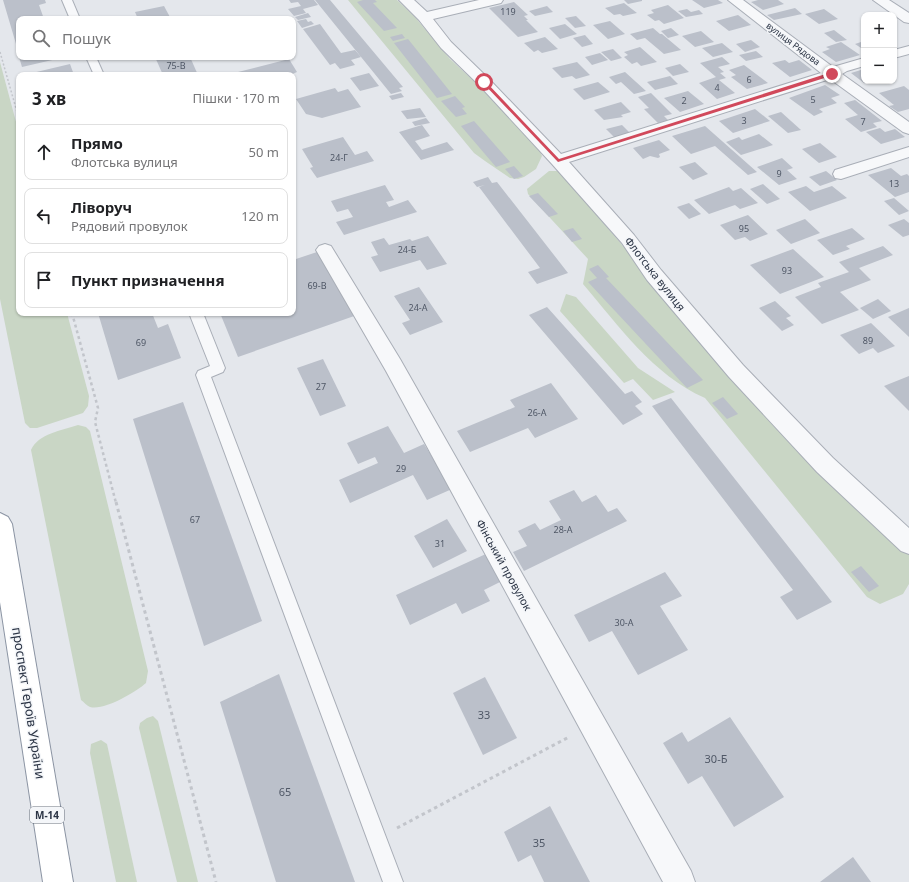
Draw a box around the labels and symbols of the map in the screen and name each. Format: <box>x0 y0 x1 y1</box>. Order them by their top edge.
house number: 119 <box>500 5 516 18</box>
street label: вулиця Рядова <box>764 19 823 68</box>
house number: 75-В <box>166 59 186 72</box>
route end <box>823 65 841 83</box>
route start <box>475 73 493 91</box>
house number: 6 <box>746 73 752 86</box>
house number: 4 <box>714 81 720 94</box>
house number: 5 <box>810 93 816 106</box>
house number: 2 <box>681 94 687 107</box>
house number: 3 <box>741 114 747 127</box>
house number: 7 <box>860 115 866 128</box>
house number: 24-Г <box>330 151 348 164</box>
house number: 9 <box>776 167 782 180</box>
house number: 13 <box>889 177 899 190</box>
house number: 95 <box>739 222 749 235</box>
street label: Флотська вулиця <box>622 234 689 314</box>
house number: 24-Б <box>398 243 417 256</box>
house number: 93 <box>782 264 792 277</box>
house number: 69-В <box>307 279 327 292</box>
house number: 24-А <box>409 301 428 314</box>
house number: 89 <box>863 334 873 347</box>
house number: 69 <box>136 336 146 349</box>
house number: 27 <box>316 380 326 393</box>
house number: 26-А <box>528 406 547 419</box>
house number: 29 <box>396 462 406 475</box>
house number: 67 <box>190 513 200 526</box>
street label: Фінський провулок <box>473 516 536 613</box>
house number: 28-А <box>554 523 573 536</box>
house number: 31 <box>435 537 445 550</box>
house number: 30-А <box>615 616 634 629</box>
street label: проспект Героїв України <box>8 626 50 780</box>
house number: 33 <box>478 707 490 722</box>
house number: 30-Б <box>705 751 728 766</box>
house number: 65 <box>279 784 291 799</box>
road number: М-14 <box>30 807 64 823</box>
house number: 35 <box>533 835 545 850</box>

